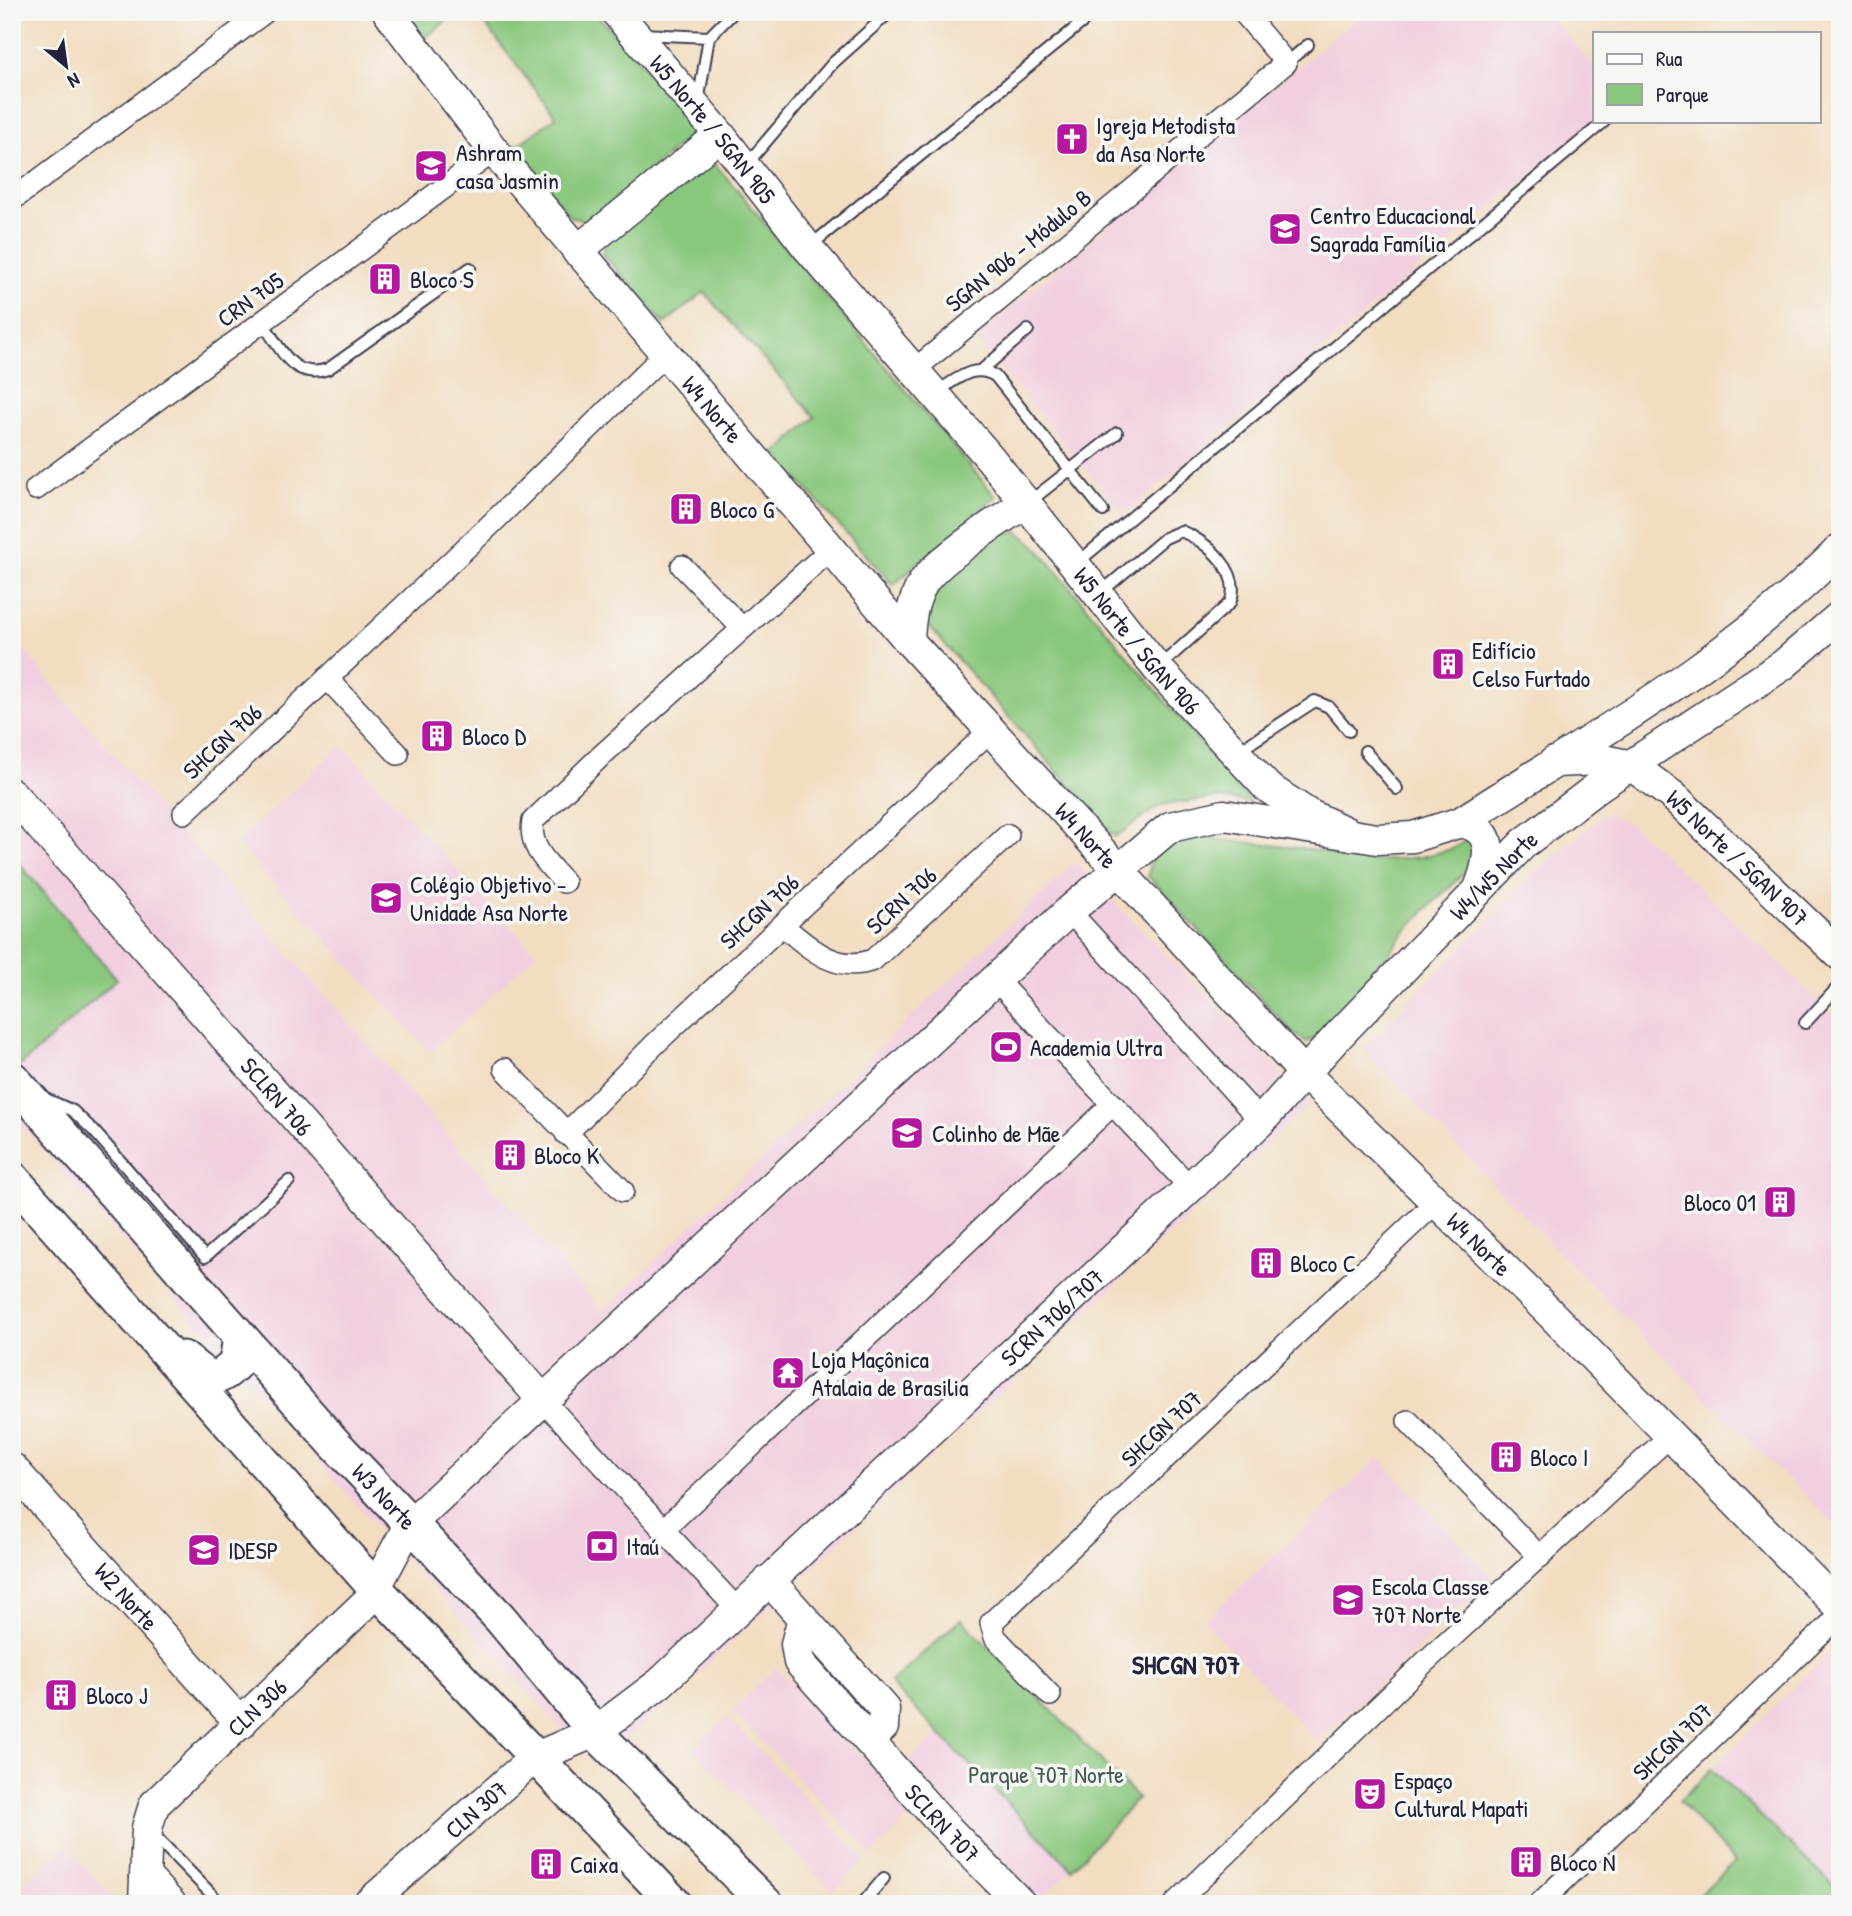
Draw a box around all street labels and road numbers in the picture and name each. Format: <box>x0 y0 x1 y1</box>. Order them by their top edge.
street label: W5 Norte / SGAN 905 <box>643 48 783 210</box>
street label: SGAN 906 - Módulo B <box>938 181 1098 319</box>
street label: CRN 705 <box>210 264 290 334</box>
street label: W4 Norte <box>675 369 751 450</box>
street label: W5 Norte / SGAN 906 <box>1067 560 1208 721</box>
street label: SHCGN 706 <box>175 696 269 786</box>
street label: W5 Norte / SGAN 907 <box>1660 782 1816 933</box>
street label: W4 Norte <box>1048 795 1125 875</box>
street label: W4/W5 Norte <box>1442 822 1544 927</box>
street label: SCRN 706 <box>859 859 943 941</box>
street label: SHCGN 706 <box>712 866 806 956</box>
street label: SCLRN 706 <box>234 1050 320 1142</box>
street label: W4 Norte <box>1440 1205 1519 1283</box>
street label: SCRN 706/707 <box>993 1261 1110 1373</box>
street label: SHCGN 707 <box>1114 1382 1208 1474</box>
street label: W3 Norte <box>345 1456 424 1537</box>
street label: W2 Norte <box>88 1555 166 1637</box>
street label: CLN 306 <box>220 1671 294 1743</box>
street label: SHCGN 707 <box>1625 1695 1719 1787</box>
street label: CLN 307 <box>438 1773 514 1845</box>
street label: SCLRN 707 <box>898 1777 988 1869</box>

